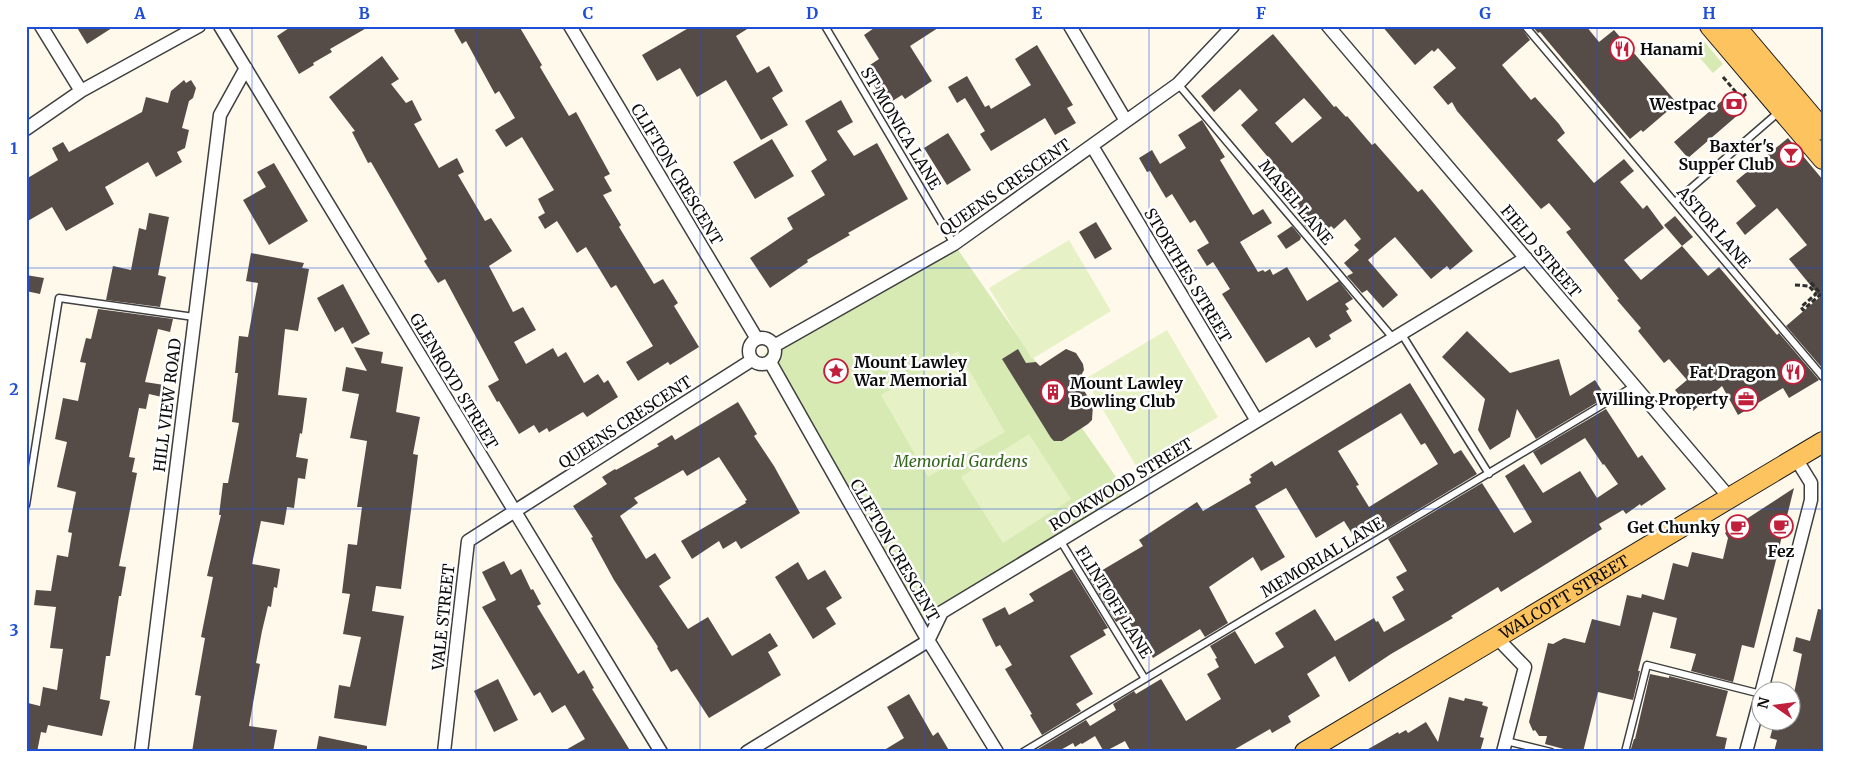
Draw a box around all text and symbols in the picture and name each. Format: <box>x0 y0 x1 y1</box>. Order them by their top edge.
text: A <box>133 3 146 23</box>
text: B <box>358 3 370 23</box>
text: C <box>583 3 593 23</box>
text: D <box>806 3 818 23</box>
text: E <box>1032 3 1043 23</box>
text: F <box>1256 3 1266 23</box>
text: G <box>1479 3 1491 23</box>
text: H <box>1702 3 1716 23</box>
restaurant icon: Hanami <box>1609 36 1635 62</box>
place label: Hanami <box>1640 39 1704 59</box>
street label: ST MONICA LANE <box>857 63 946 193</box>
bank icon: Westpac <box>1721 91 1747 117</box>
place label: Westpac <box>1649 94 1716 114</box>
street label: CLIFTON CRESCENT <box>627 100 727 248</box>
street label: QUEENS CRESCENT <box>936 134 1074 240</box>
place label: Baxter's Supper Club <box>1679 136 1774 174</box>
text: 1 <box>10 138 18 158</box>
bar icon: Baxter's Supper Club <box>1778 142 1804 168</box>
street label: MASEL LANE <box>1255 155 1338 249</box>
street label: ASTOR LANE <box>1672 181 1756 273</box>
street label: FIELD STREET <box>1497 201 1585 301</box>
street label: STORTHES STREET <box>1140 204 1236 346</box>
street label: GLENROYD STREET <box>405 309 503 453</box>
street label: HILL VIEW ROAD <box>149 337 185 473</box>
place label: Mount Lawley War Memorial <box>853 352 968 390</box>
place icon: Mount Lawley War Memorial <box>823 358 849 384</box>
restaurant icon: Fat Dragon <box>1780 359 1806 385</box>
place label: Fat Dragon <box>1689 362 1776 382</box>
street label: QUEENS CRESCENT <box>554 371 696 473</box>
place label: Mount Lawley Bowling Club <box>1070 373 1184 411</box>
text: 2 <box>9 379 19 399</box>
building icon: Mount Lawley Bowling Club <box>1040 379 1066 405</box>
office icon: Willing Property <box>1733 386 1759 412</box>
place label: Willing Property <box>1595 389 1728 409</box>
street label: ROOKWOOD STREET <box>1046 433 1196 535</box>
park label: Memorial Gardens <box>893 451 1028 471</box>
street label: CLIFTON CRESCENT <box>846 475 944 625</box>
street label: MEMORIAL LANE <box>1257 512 1388 601</box>
cafe icon: Fez <box>1768 513 1794 539</box>
cafe icon: Get Chunky <box>1725 514 1751 540</box>
place label: Get Chunky <box>1627 517 1721 537</box>
place label: Fez <box>1768 541 1795 561</box>
street label: FLINTOFF LANE <box>1072 542 1157 662</box>
street label: WALCOTT STREET <box>1495 550 1633 644</box>
street label: VALE STREET <box>427 563 459 672</box>
text: 3 <box>9 620 19 640</box>
north arrow <box>1752 680 1802 730</box>
text: N <box>1753 695 1773 710</box>

